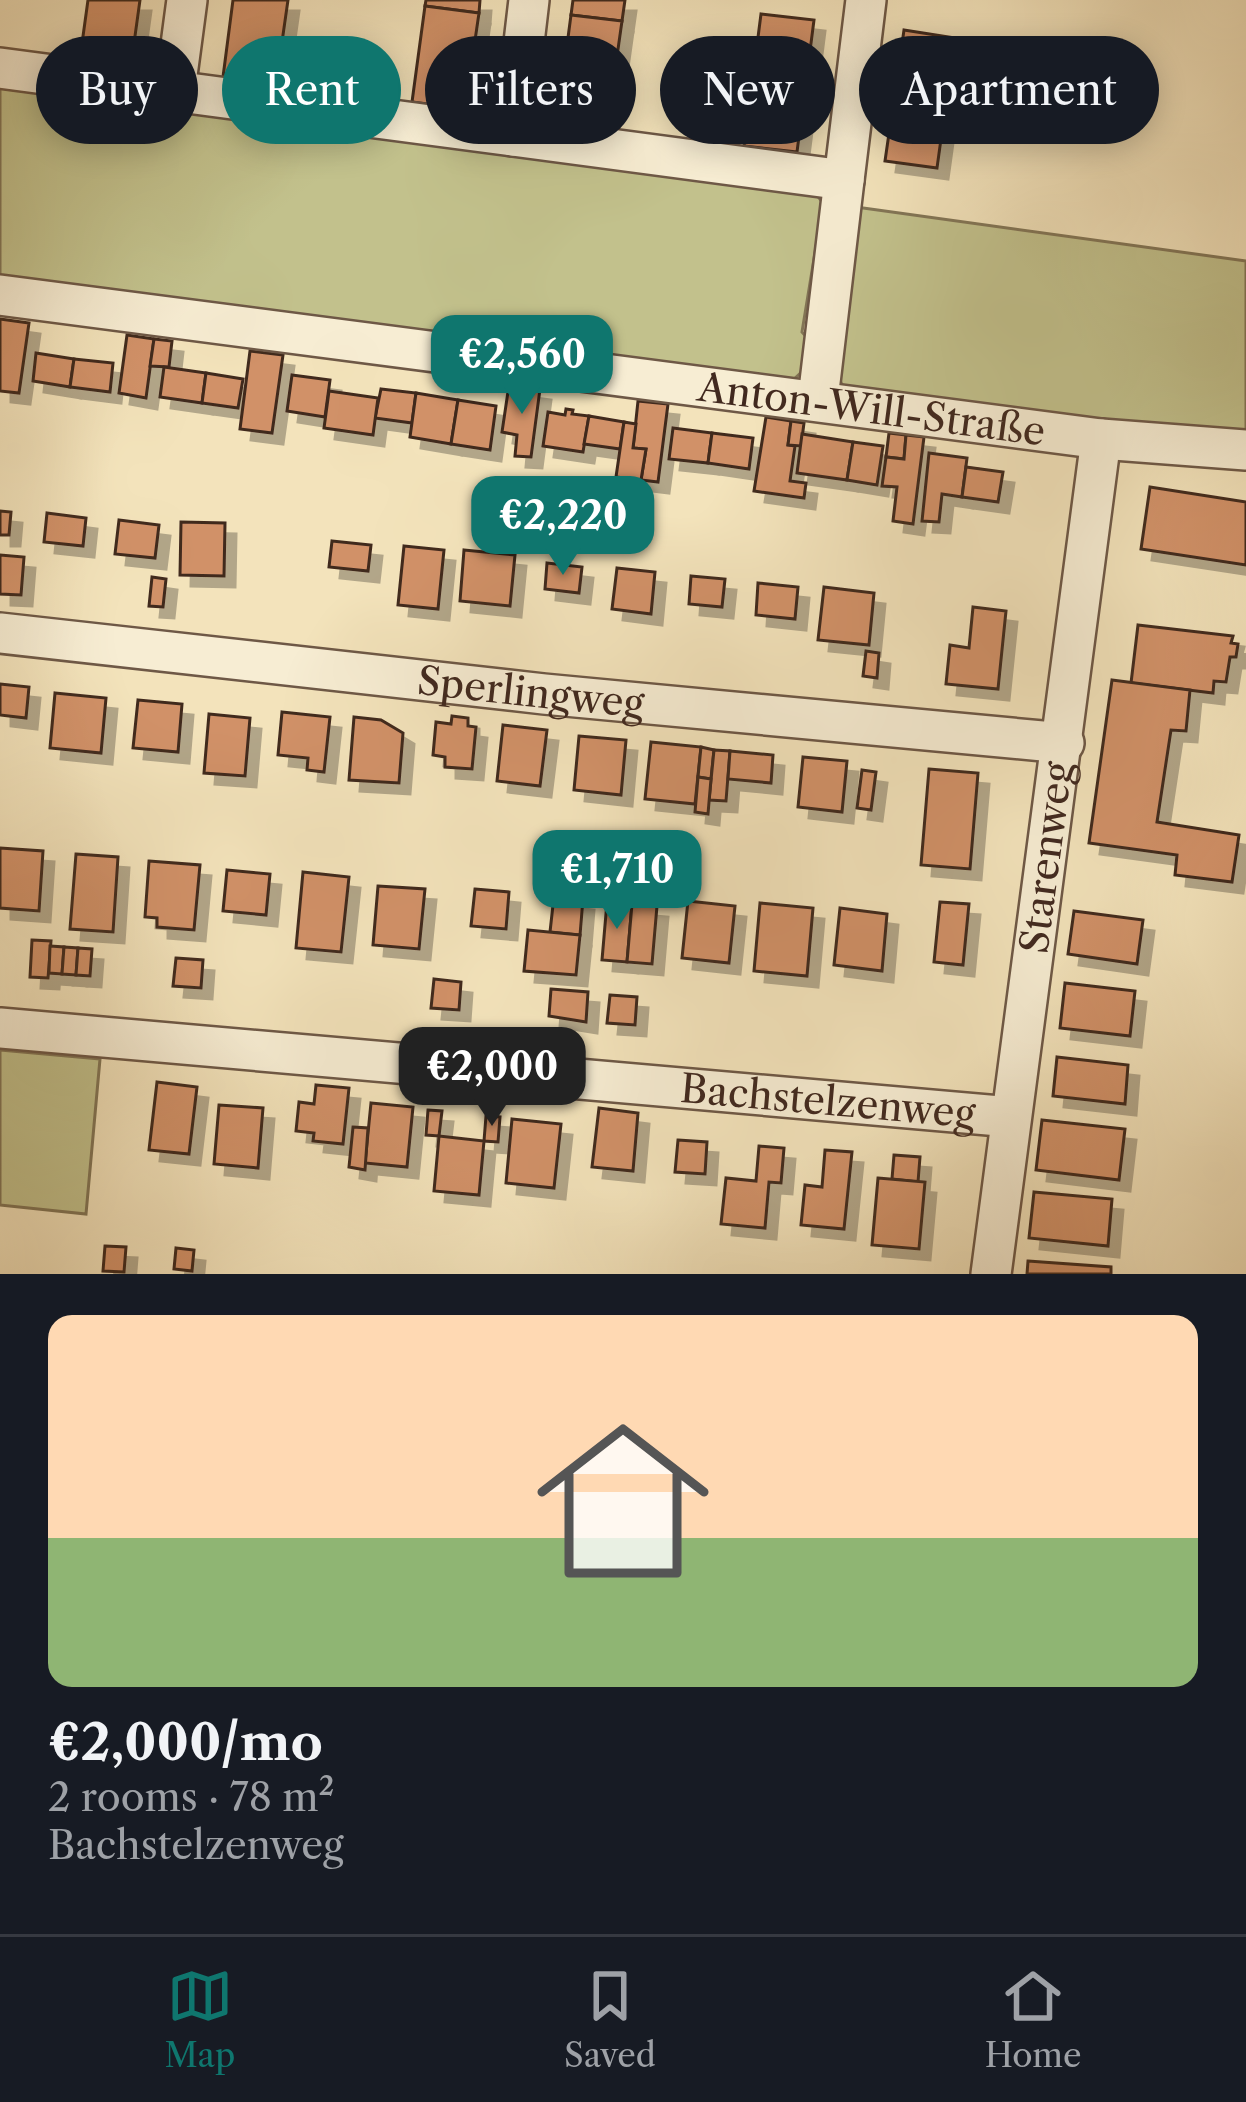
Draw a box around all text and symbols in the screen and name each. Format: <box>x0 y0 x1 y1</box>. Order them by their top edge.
chip: Buy <box>36 36 198 144</box>
chip: Rent <box>222 36 401 144</box>
chip: Filters <box>425 36 636 144</box>
chip: New <box>660 36 835 144</box>
chip: Apartment <box>859 36 1159 144</box>
pin: €2,560 <box>424 315 620 417</box>
text: €2,560 <box>458 330 586 378</box>
street label: Anton-Will-Straße <box>694 362 1048 455</box>
pin: €2,220 <box>465 476 661 578</box>
text: €2,220 <box>498 491 628 539</box>
street label: Sperlingweg <box>415 656 647 727</box>
street label: Starenweg <box>1009 759 1082 956</box>
pin: €1,710 <box>519 830 715 932</box>
text: €1,710 <box>560 845 674 893</box>
pin: €2,000 <box>394 1027 590 1129</box>
text: €2,000 <box>426 1042 558 1090</box>
street label: Bachstelzenweg <box>678 1064 978 1138</box>
icon: home <box>515 1393 731 1609</box>
text: €2,000/mo <box>48 1711 323 1773</box>
text: 2 rooms · 78 m² <box>48 1773 335 1821</box>
text: Bachstelzenweg <box>48 1821 344 1869</box>
tab: Map <box>164 1963 235 2076</box>
tab: Saved <box>564 1963 656 2076</box>
tab: Home <box>985 1963 1082 2076</box>

